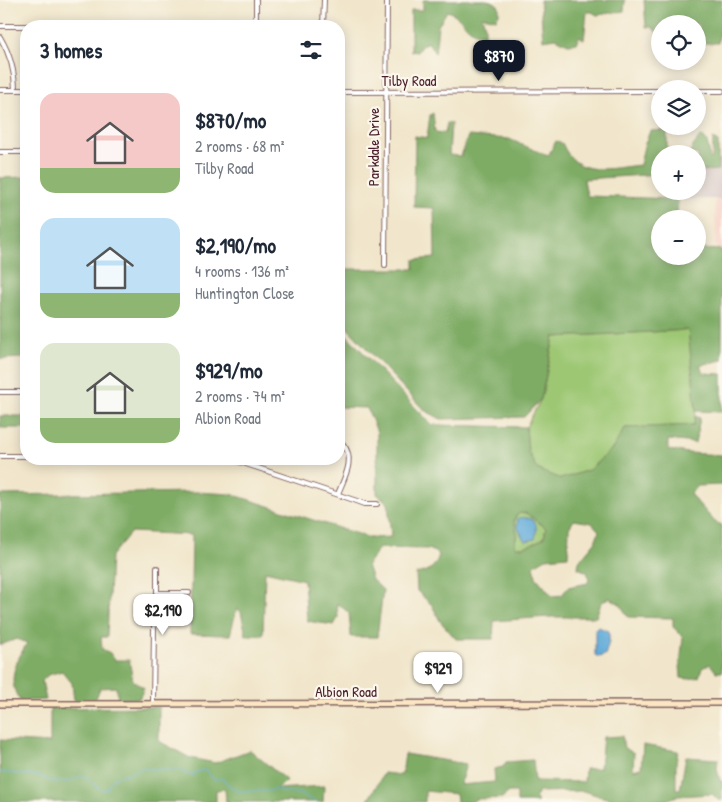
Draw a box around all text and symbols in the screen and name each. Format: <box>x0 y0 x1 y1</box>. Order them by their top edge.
map controls <box>651 15 706 265</box>
button: locate <box>651 15 706 70</box>
text: 3 homes <box>40 36 102 65</box>
icon: filters <box>297 36 325 64</box>
pin: $870 <box>469 39 529 82</box>
text: $870 <box>484 45 514 67</box>
street label: Tilby Road <box>382 70 437 91</box>
button: layers <box>651 80 706 135</box>
text: $870/mo <box>195 106 266 135</box>
street label: Parkdale Drive <box>363 108 384 186</box>
icon: home <box>80 113 140 173</box>
text: 2 rooms · 68 m² <box>195 135 284 157</box>
button: + <box>651 145 706 200</box>
text: Tilby Road <box>195 157 254 179</box>
button: − <box>651 210 706 265</box>
text: $2,190/mo <box>195 231 276 260</box>
icon: home <box>80 238 140 298</box>
text: 4 rooms · 136 m² <box>195 260 289 282</box>
text: Huntington Close <box>195 282 294 304</box>
text: $929/mo <box>195 356 263 385</box>
icon: home <box>80 363 140 423</box>
text: 2 rooms · 74 m² <box>195 385 285 407</box>
text: Albion Road <box>195 407 261 429</box>
pin: $2,190 <box>122 594 204 636</box>
text: $2,190 <box>144 599 182 621</box>
pin: $929 <box>408 652 468 694</box>
text: $929 <box>424 657 452 679</box>
street label: Albion Road <box>315 681 377 702</box>

